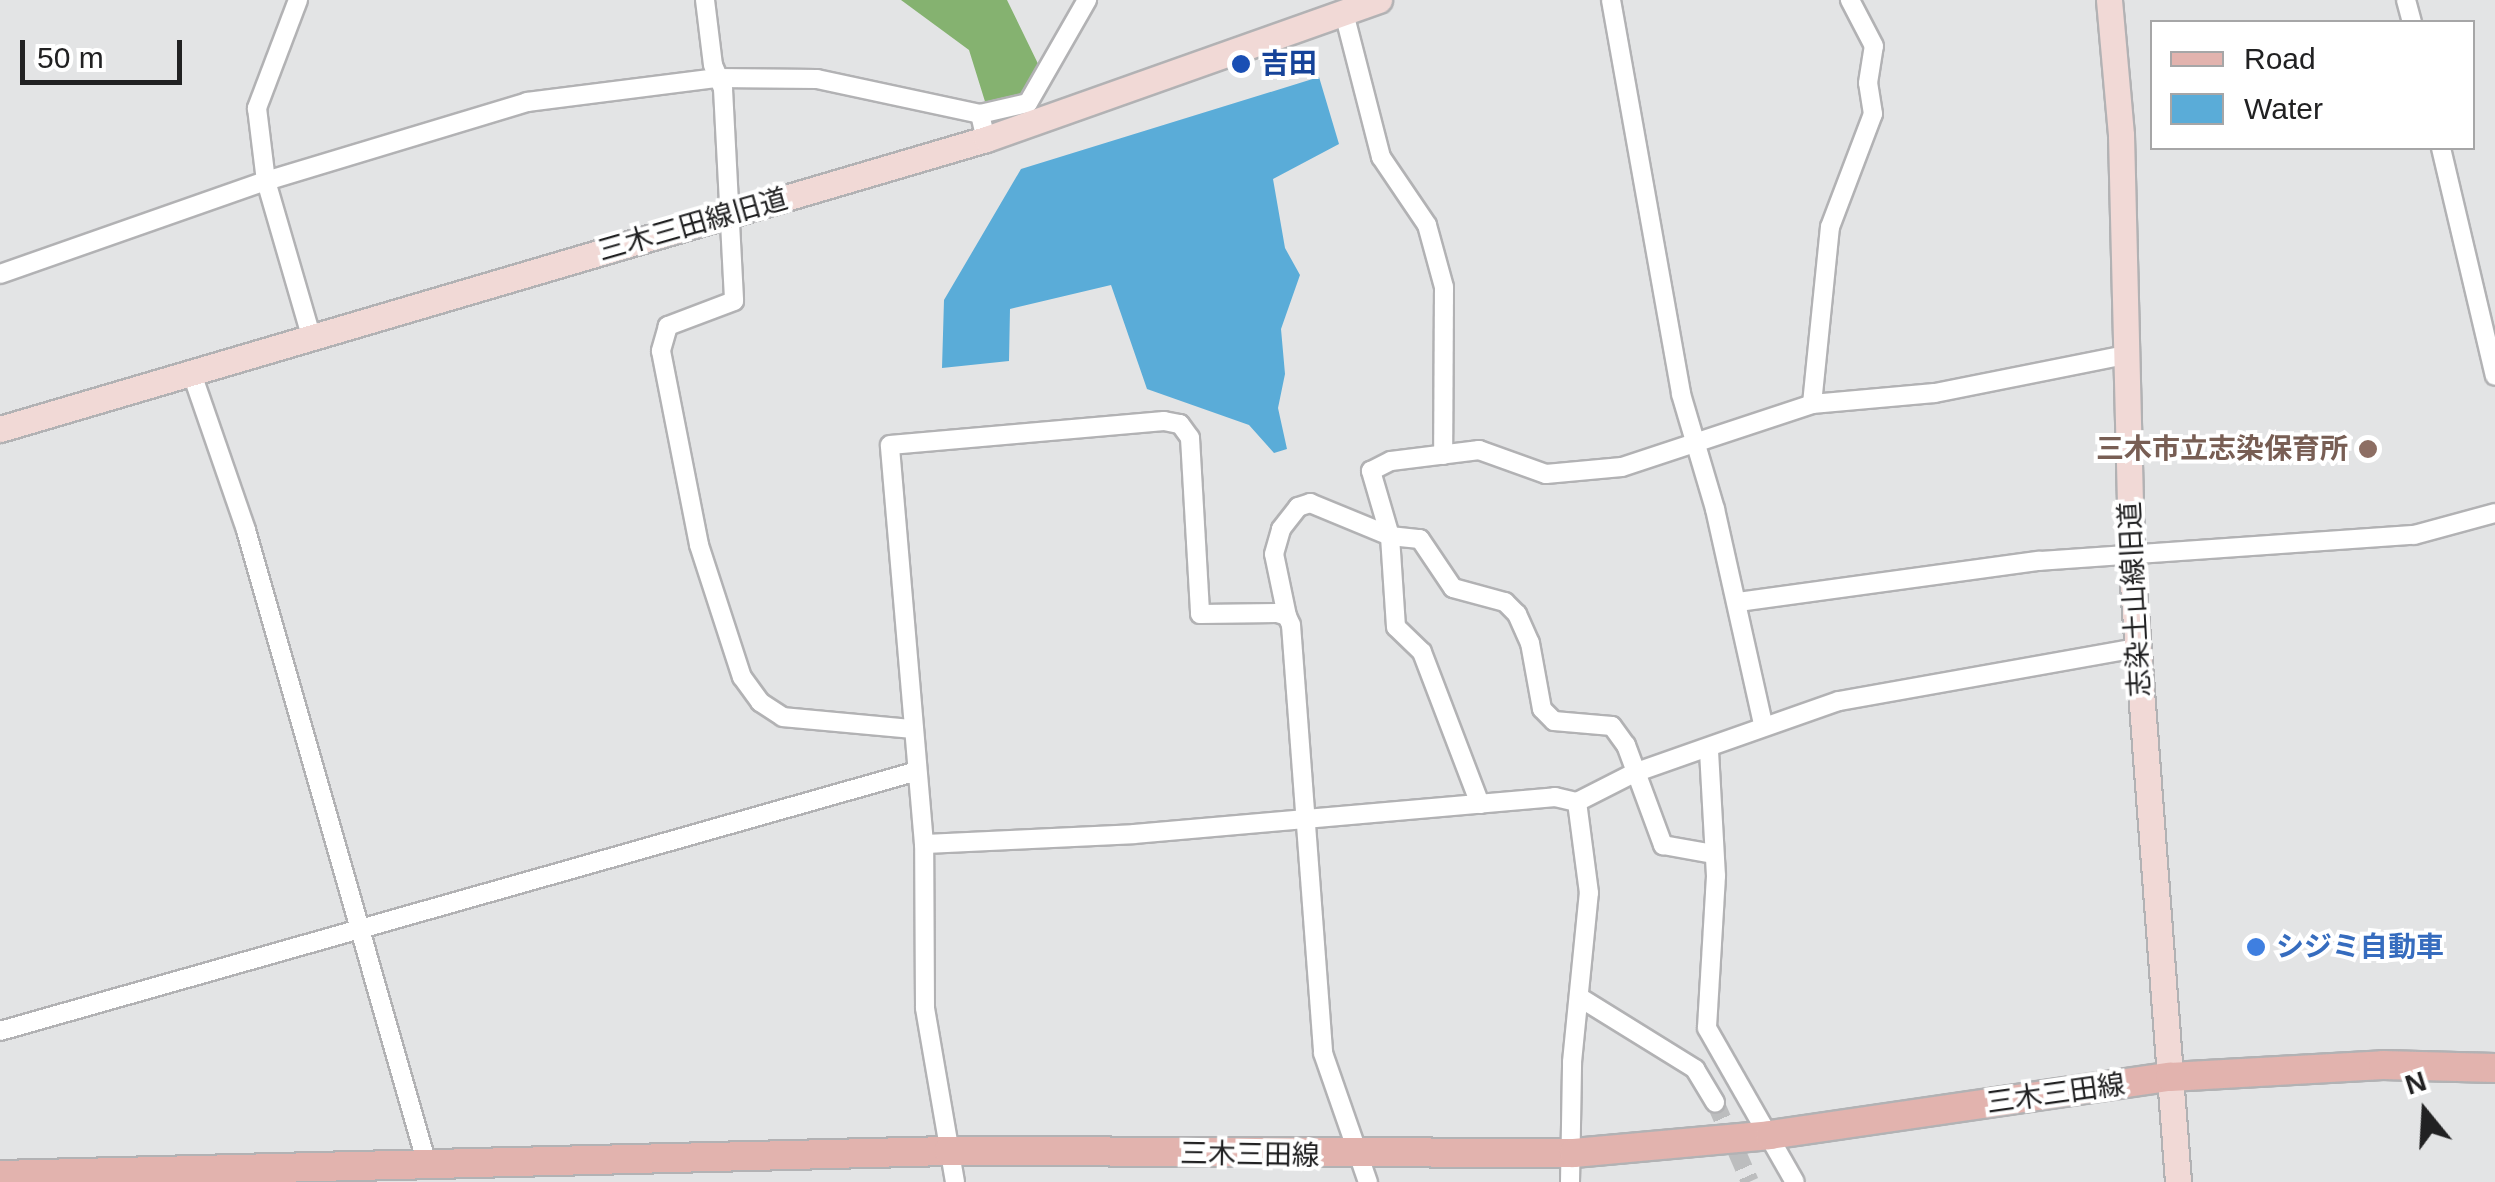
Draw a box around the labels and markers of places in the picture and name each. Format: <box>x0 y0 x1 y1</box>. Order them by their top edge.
place label: 吉田 <box>1261 47 1317 81</box>
marker: 吉田 <box>1230 53 1252 75</box>
place label: 三木市立志染保育所 <box>2096 432 2348 466</box>
marker: 三木市立志染保育所 <box>2357 438 2379 460</box>
place label: シジミ自動車 <box>2276 930 2444 964</box>
marker: シジミ自動車 <box>2245 936 2267 958</box>

